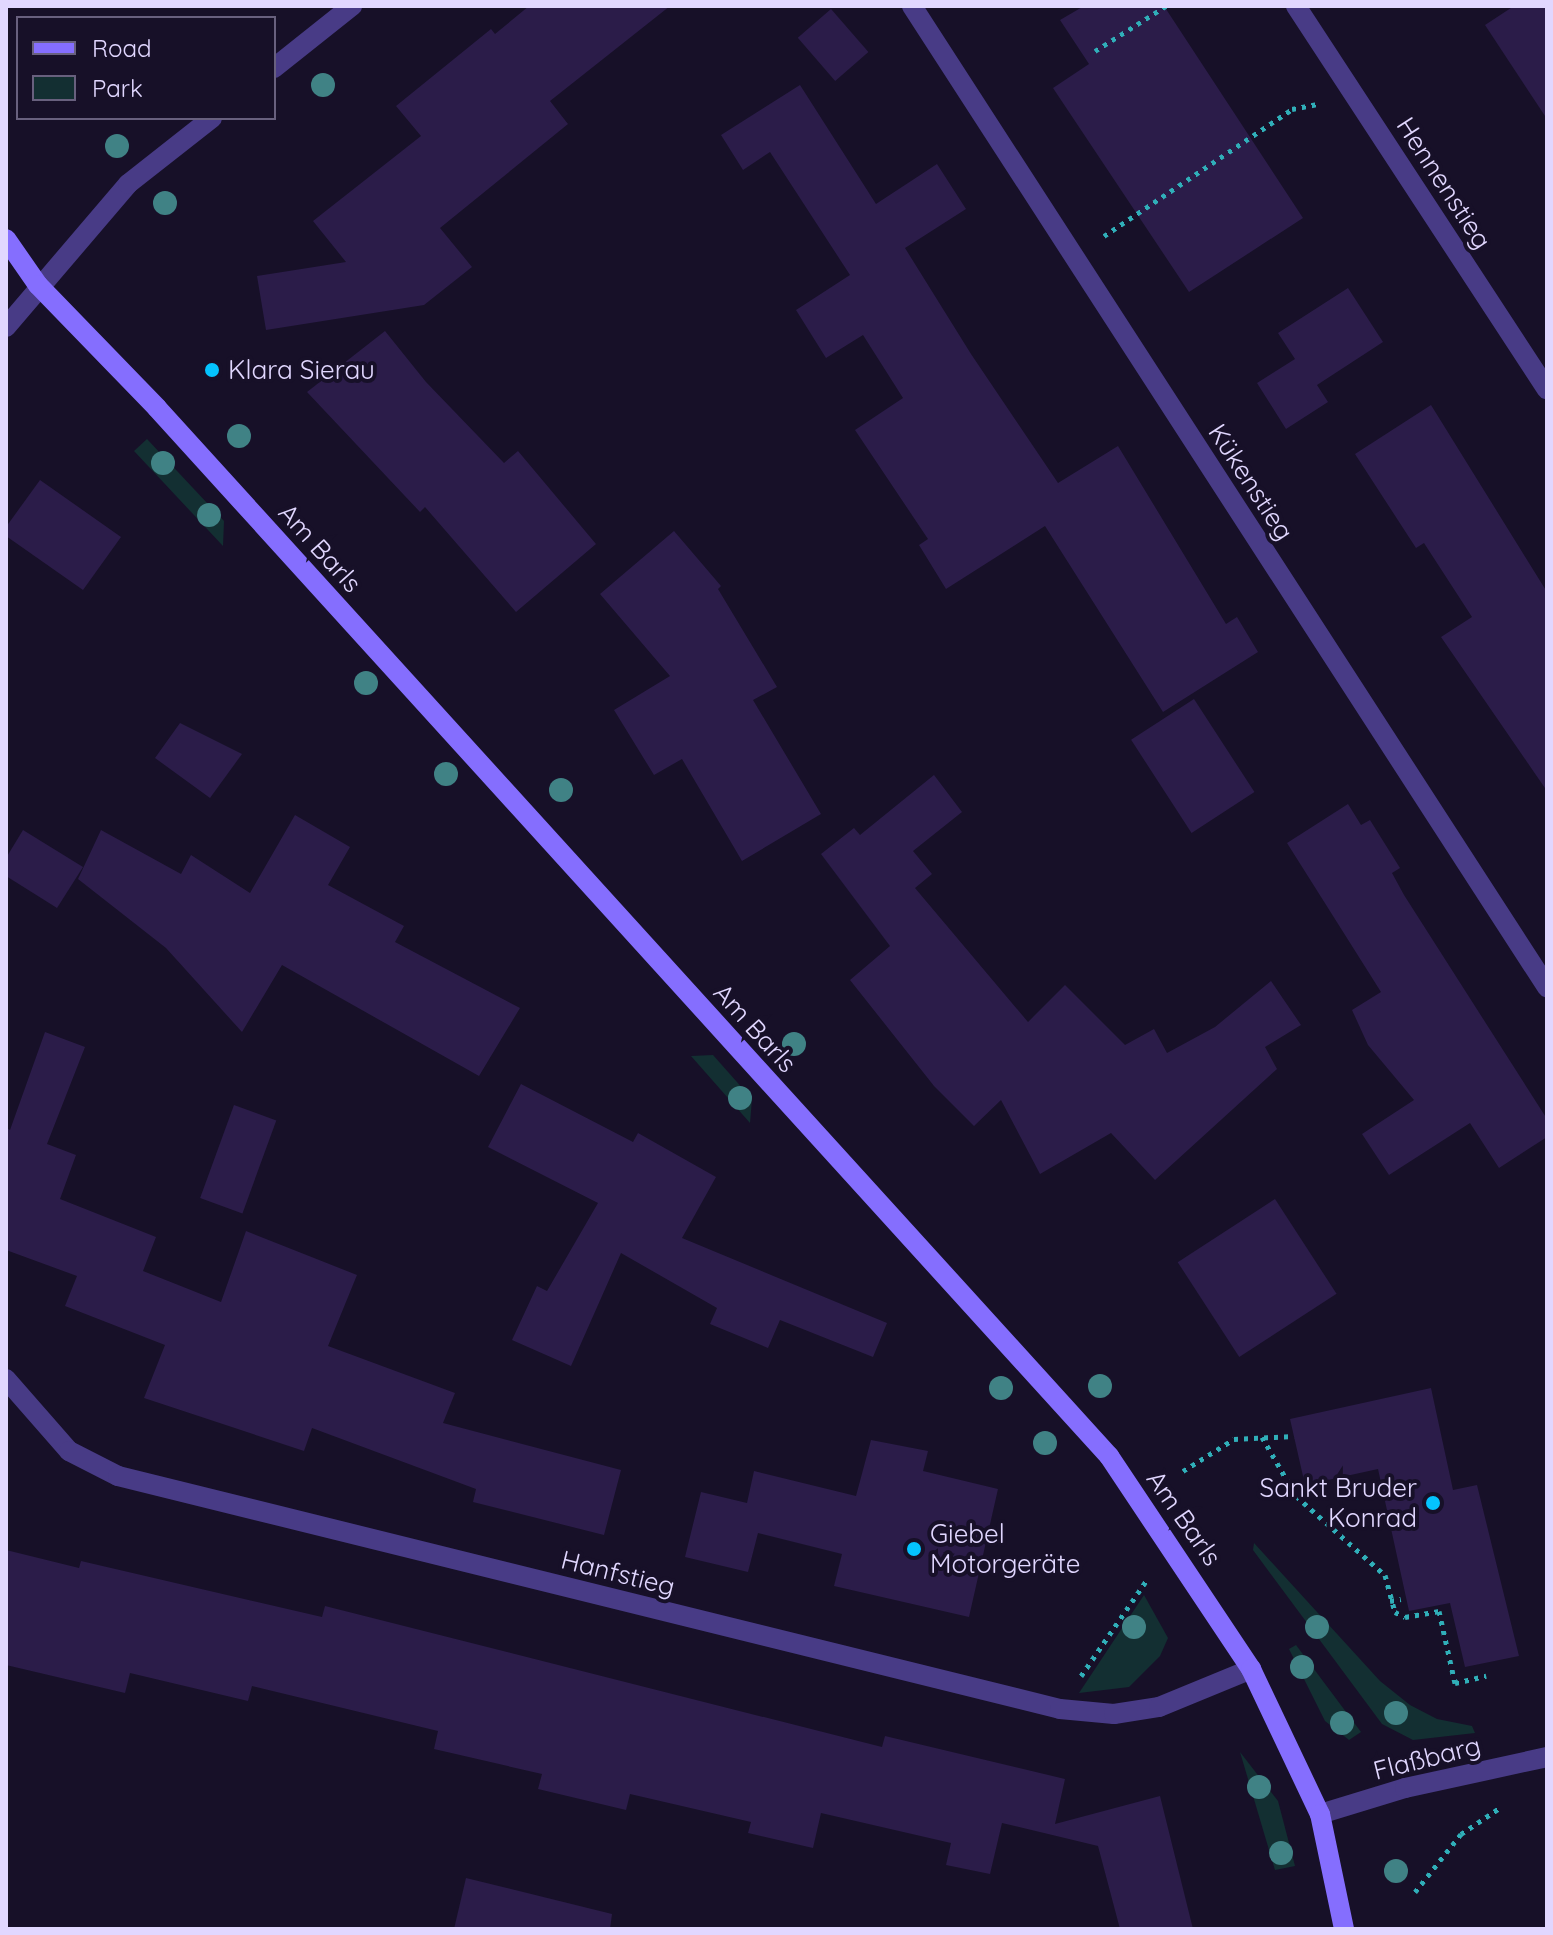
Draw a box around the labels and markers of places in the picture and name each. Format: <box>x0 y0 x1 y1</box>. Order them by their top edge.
place label: Klara Sierau <box>228 354 375 386</box>
marker: Klara Sierau <box>203 361 221 379</box>
place label: Sankt Bruder Konrad <box>1260 1472 1417 1534</box>
marker: Sankt Bruder Konrad <box>1424 1494 1442 1512</box>
place label: Giebel Motorgeräte <box>930 1518 1080 1580</box>
marker: Giebel Motorgeräte <box>905 1540 923 1558</box>

